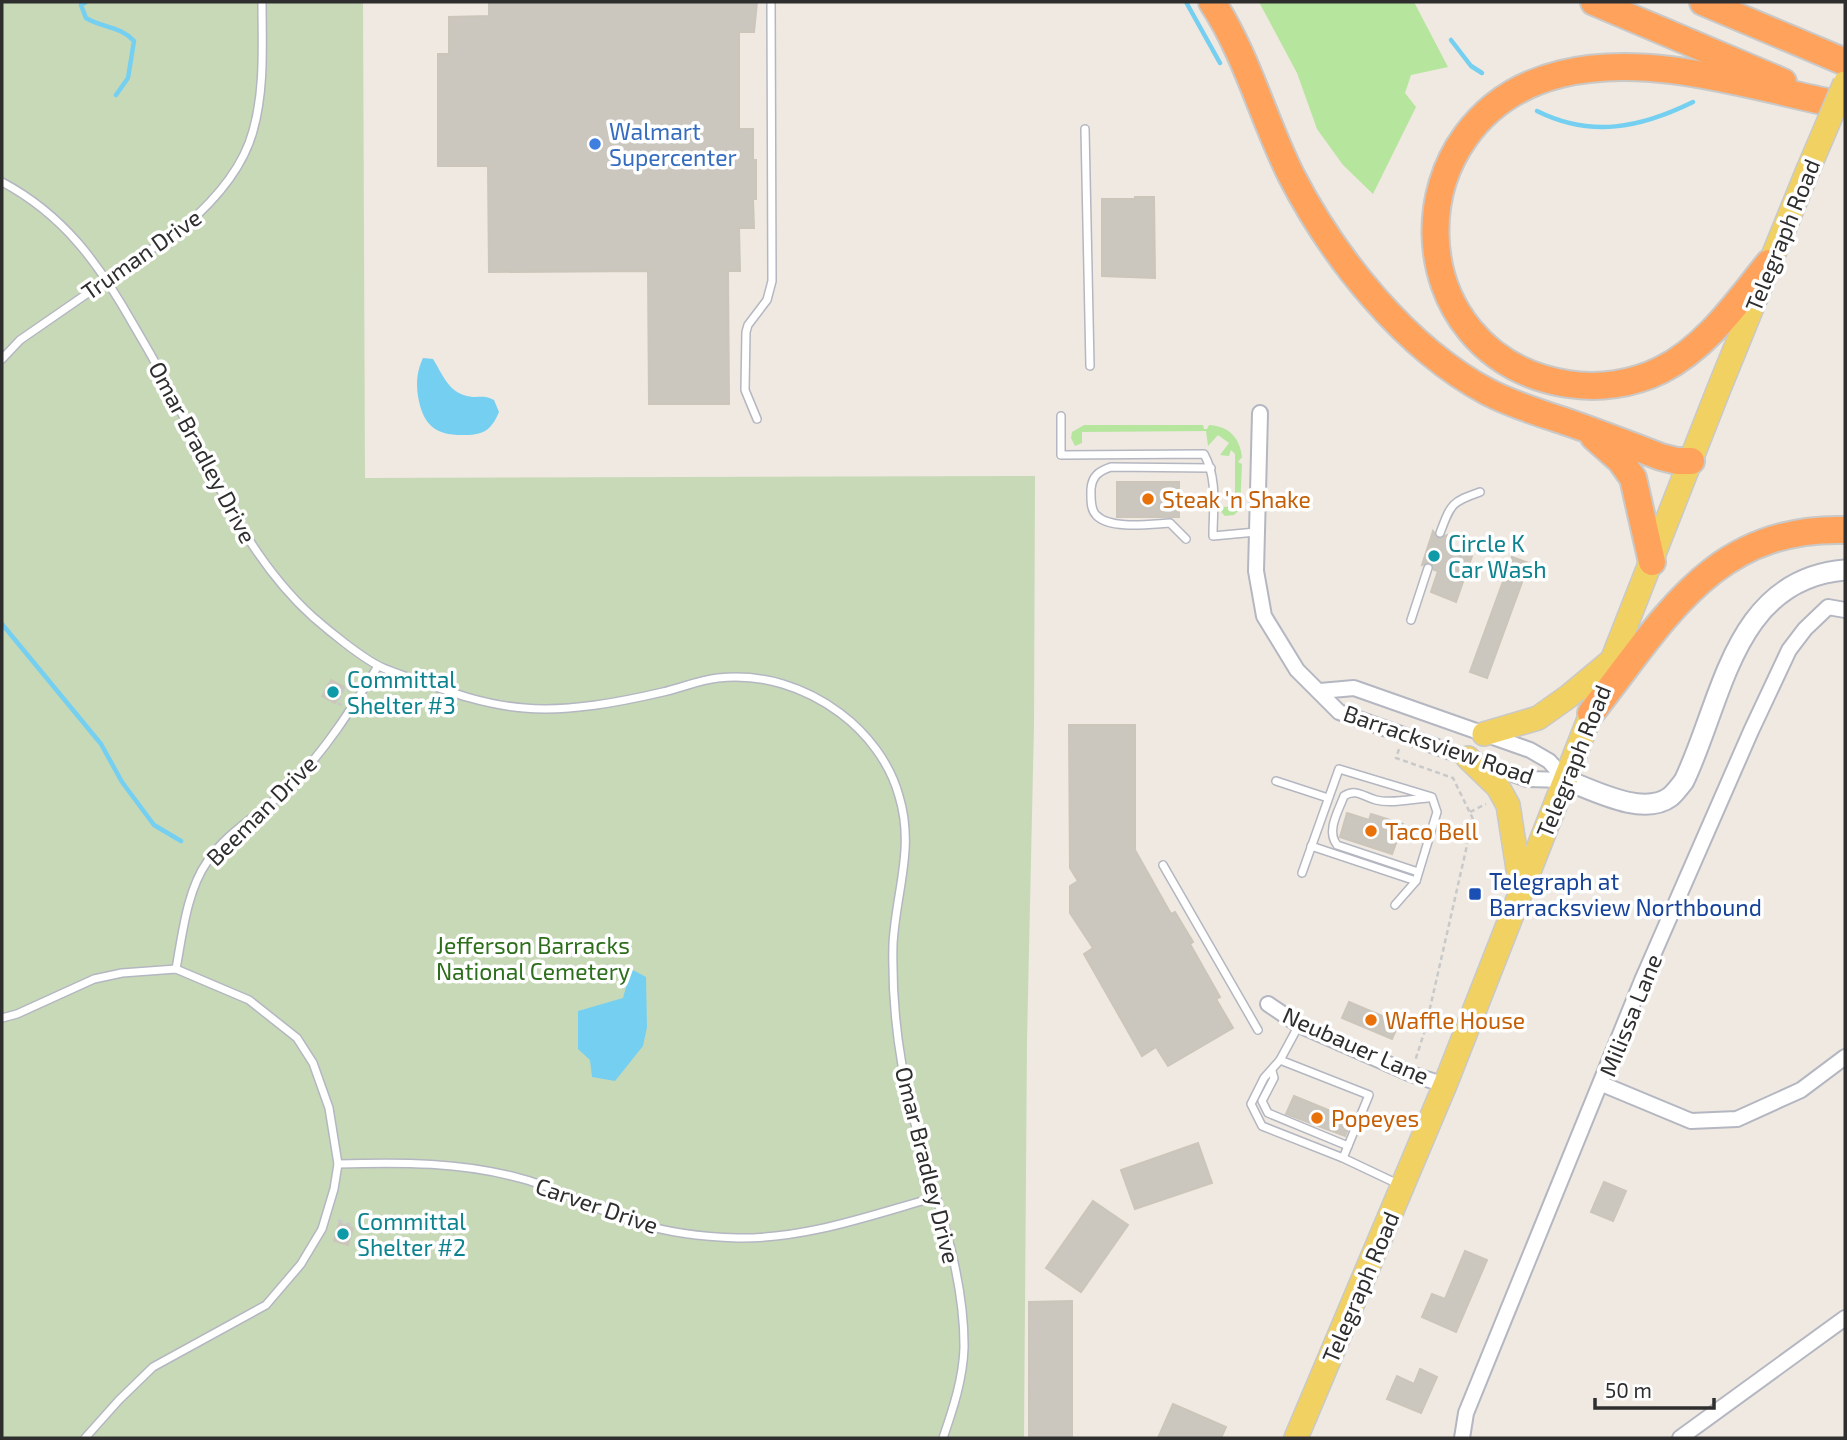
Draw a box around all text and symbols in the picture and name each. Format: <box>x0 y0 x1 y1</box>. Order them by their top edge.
place label: Walmart Supercenter <box>609 117 737 171</box>
marker: Walmart Supercenter <box>587 136 603 152</box>
street label: Telegraph Road <box>1739 155 1825 315</box>
street label: Truman Drive <box>76 203 206 305</box>
street label: Omar Bradley Drive <box>143 356 263 548</box>
place label: Steak 'n Shake <box>1162 485 1311 513</box>
marker: Steak 'n Shake <box>1140 491 1156 507</box>
place label: Circle K Car Wash <box>1448 529 1547 583</box>
marker: Circle K Car Wash <box>1426 548 1442 564</box>
place label: Committal Shelter #3 <box>347 665 456 719</box>
street label: Telegraph Road <box>1530 681 1616 841</box>
marker: Committal Shelter #3 <box>325 684 341 700</box>
street label: Barracksview Road <box>1340 698 1538 790</box>
street label: Beeman Drive <box>200 749 322 871</box>
place label: Taco Bell <box>1385 817 1479 845</box>
marker: Taco Bell <box>1363 823 1379 839</box>
place label: Telegraph at Barracksview Northbound <box>1489 867 1762 921</box>
marker: Telegraph at Barracksview Northbound <box>1467 886 1483 902</box>
park label: Jefferson Barracks National Cemetery <box>436 931 630 985</box>
street label: Milissa Lane <box>1593 950 1667 1080</box>
street label: Neubauer Lane <box>1279 1000 1433 1090</box>
place label: Waffle House <box>1385 1006 1525 1034</box>
marker: Waffle House <box>1363 1012 1379 1028</box>
street label: Omar Bradley Drive <box>890 1064 966 1266</box>
place label: Popeyes <box>1331 1104 1419 1132</box>
marker: Popeyes <box>1309 1110 1325 1126</box>
street label: Carver Drive <box>532 1171 662 1239</box>
place label: Committal Shelter #2 <box>357 1207 466 1261</box>
street label: Telegraph Road <box>1316 1207 1404 1367</box>
marker: Committal Shelter #2 <box>335 1226 351 1242</box>
scale bar <box>1595 1366 1714 1410</box>
text: 50 m <box>1605 1377 1652 1402</box>

